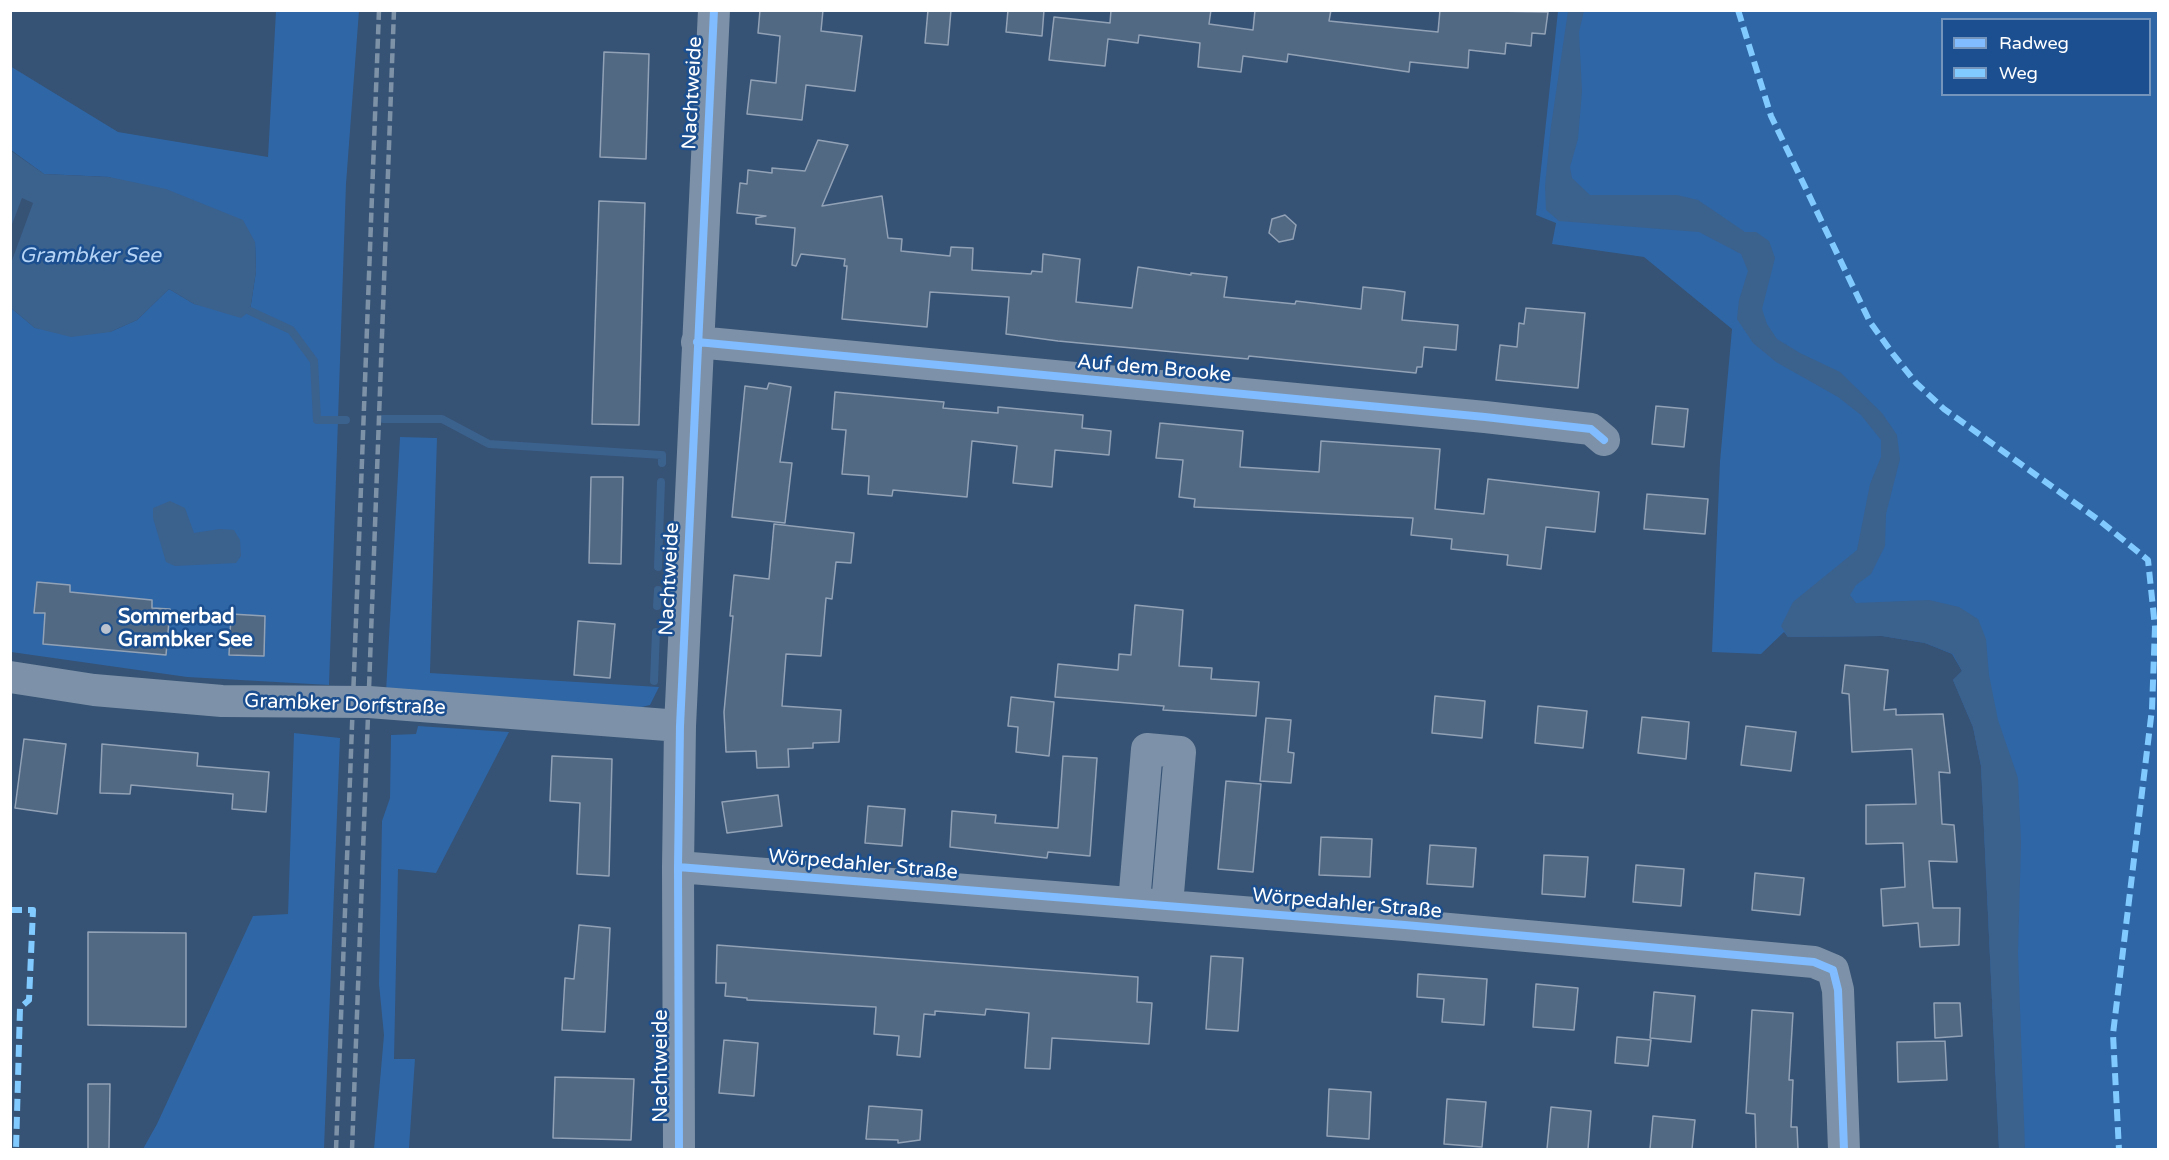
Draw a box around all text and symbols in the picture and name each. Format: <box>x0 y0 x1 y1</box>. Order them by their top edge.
legend <box>1941 18 2151 96</box>
text: Radweg <box>1999 32 2069 54</box>
street label: Nachtweide <box>678 36 708 150</box>
text: Weg <box>1999 62 2038 84</box>
water label: Grambker See <box>19 243 161 269</box>
street label: Auf dem Brooke <box>1076 350 1232 388</box>
street label: Nachtweide <box>655 522 685 636</box>
place label: Sommerbad Grambker See <box>118 606 253 653</box>
marker: Sommerbad Grambker See <box>99 622 113 636</box>
street label: Grambker Dorfstraße <box>244 689 446 721</box>
street label: Wörpedahler Straße <box>767 845 959 885</box>
street label: Wörpedahler Straße <box>1251 884 1443 924</box>
street label: Nachtweide <box>650 1009 674 1123</box>

